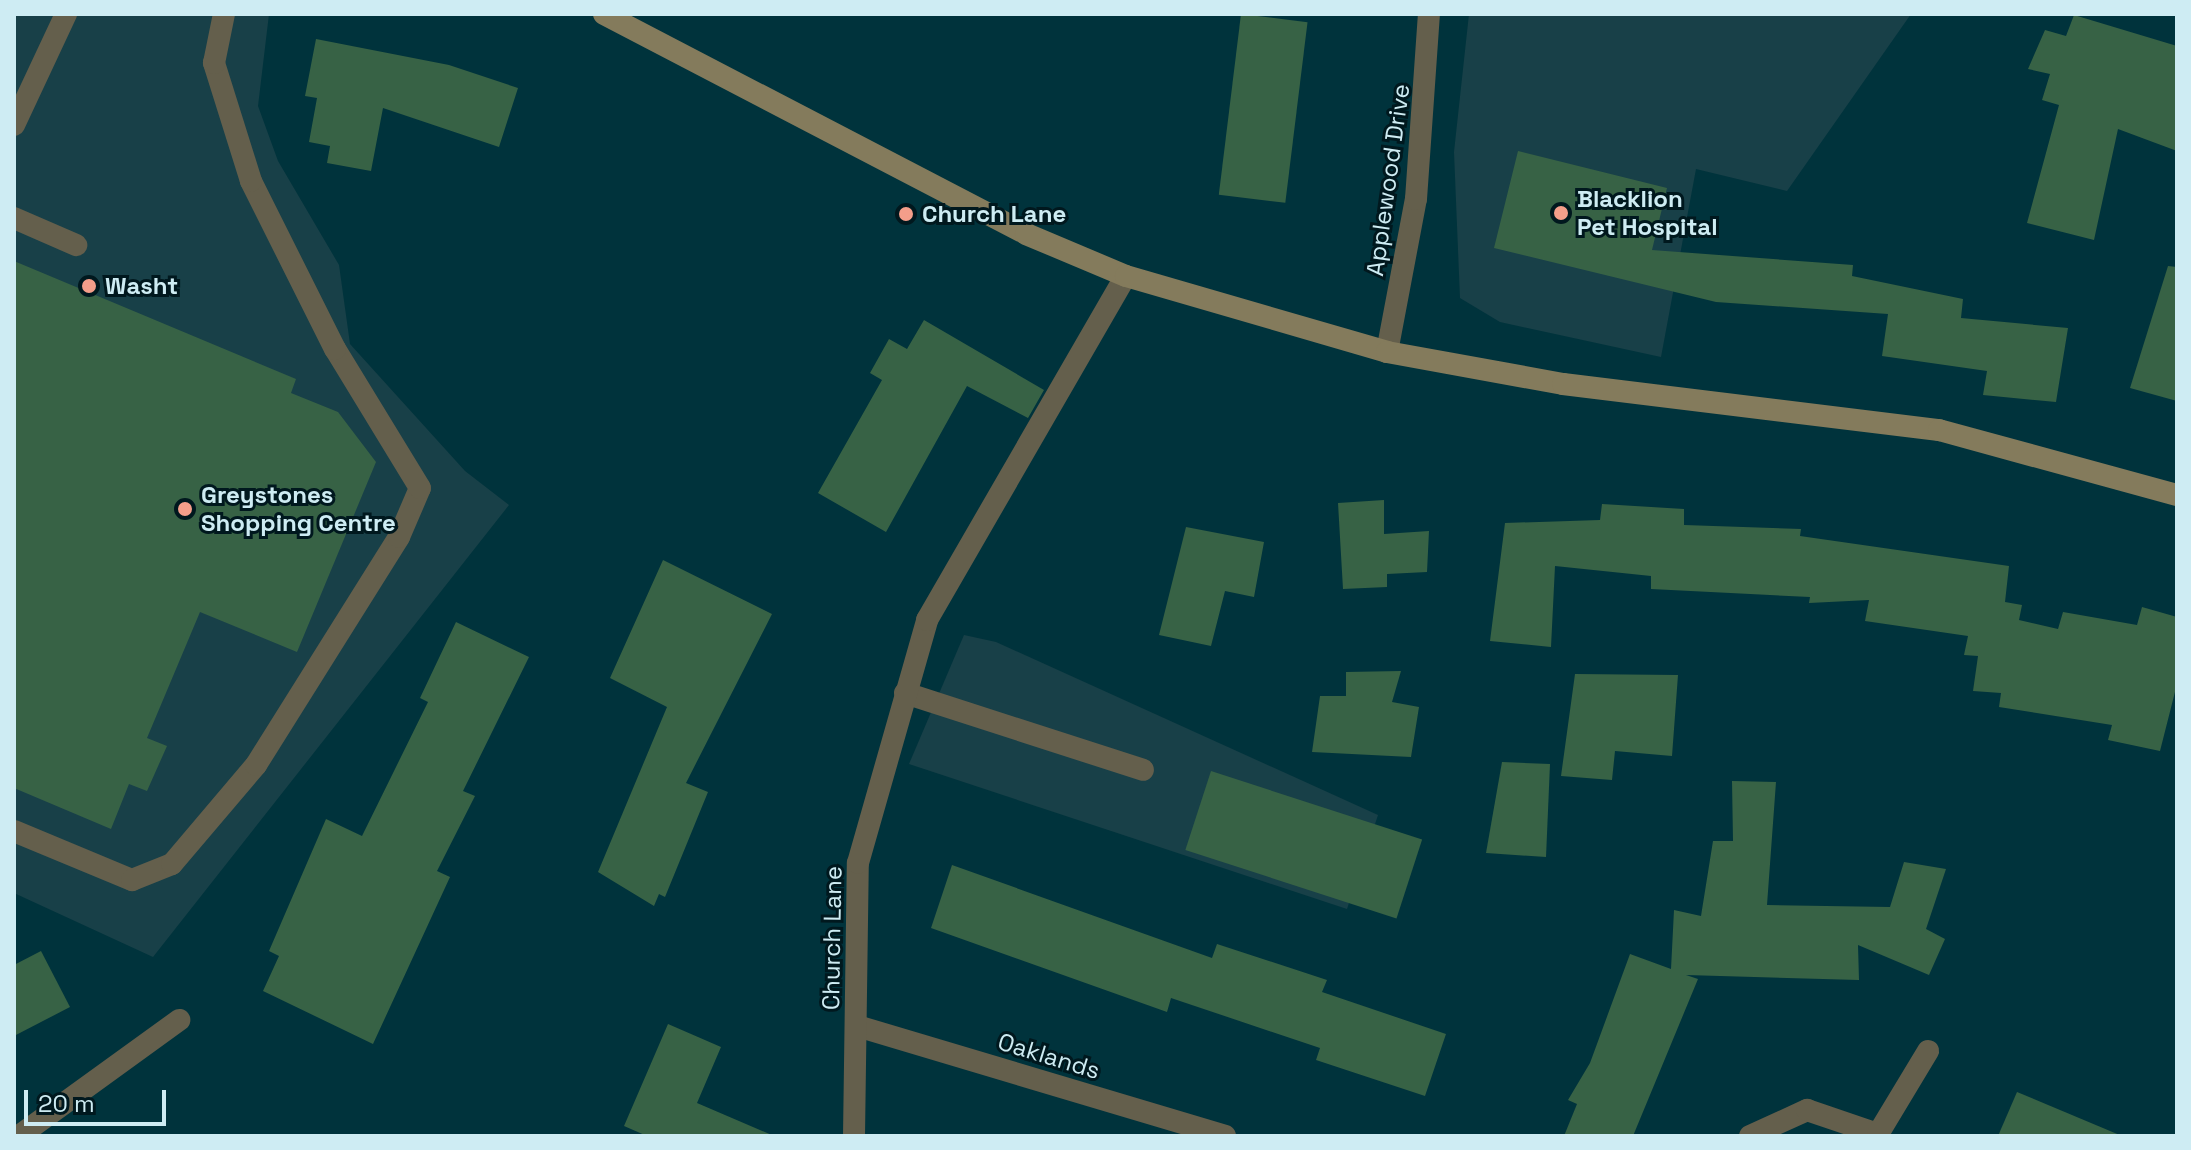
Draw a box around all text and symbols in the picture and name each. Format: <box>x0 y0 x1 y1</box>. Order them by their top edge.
street label: Applewood Drive <box>1360 82 1416 278</box>
place label: Blacklion Pet Hospital <box>1577 185 1718 241</box>
place label: Church Lane <box>922 200 1066 228</box>
marker: Blacklion Pet Hospital <box>1552 204 1570 222</box>
marker: Church Lane <box>897 205 915 223</box>
place label: Washt <box>105 272 178 300</box>
marker: Washt <box>80 277 98 295</box>
place label: Greystones Shopping Centre <box>201 481 396 537</box>
marker: Greystones Shopping Centre <box>176 500 194 518</box>
street label: Church Lane <box>816 866 848 1010</box>
street label: Oaklands <box>994 1027 1104 1085</box>
scale bar <box>28 1074 170 1124</box>
text: 20 m <box>38 1088 95 1119</box>

